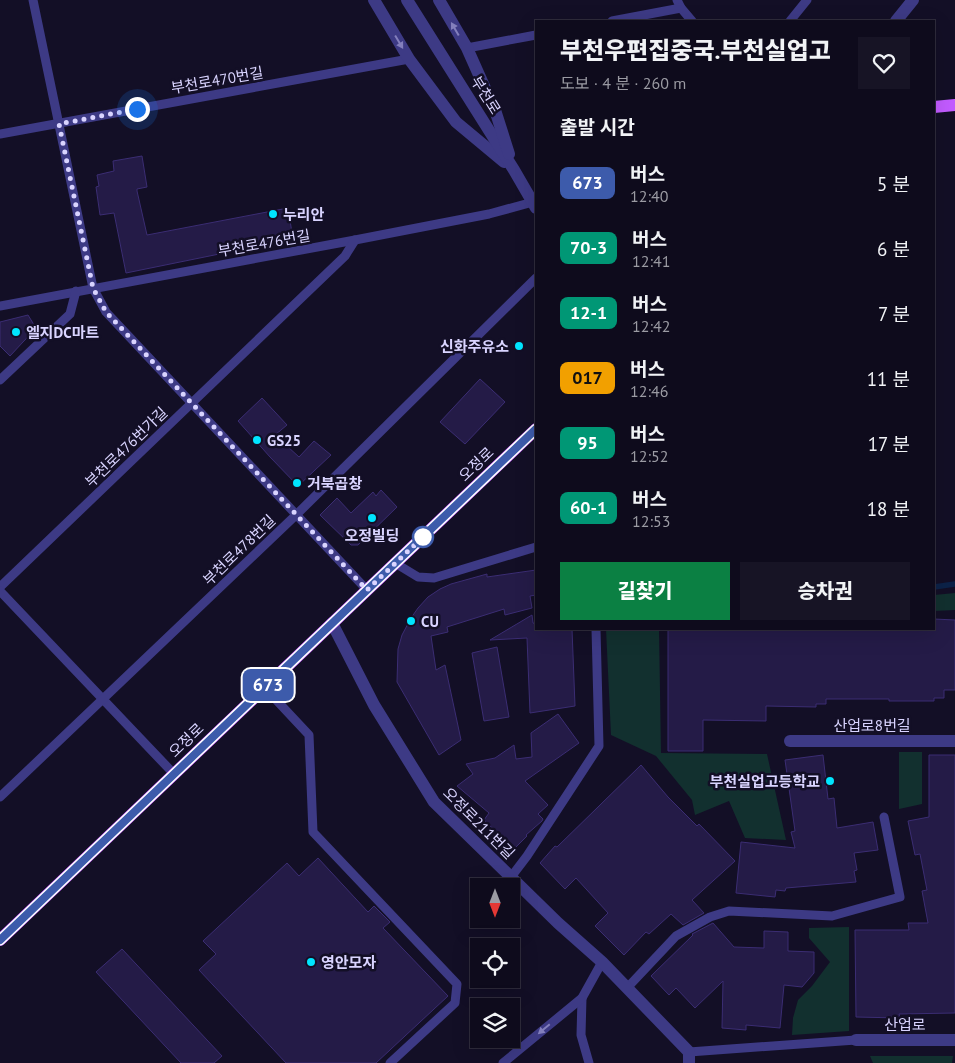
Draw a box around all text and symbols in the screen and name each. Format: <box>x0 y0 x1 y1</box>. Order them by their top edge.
one-way arrow <box>451 22 460 35</box>
one-way arrow <box>394 35 403 48</box>
text: 부천우편집중국.부천실업고 <box>560 35 831 66</box>
button: heart <box>858 37 910 89</box>
street label: 부천로470번길 <box>169 63 265 97</box>
street label: 부천로 <box>467 72 505 118</box>
text: 도보 · 4 분 · 260 m <box>560 73 686 93</box>
your location <box>125 97 150 122</box>
text: 출발 시간 <box>560 115 635 139</box>
text: 버스 <box>630 162 665 186</box>
text: 673 <box>572 171 603 194</box>
text: 5 분 <box>877 172 910 196</box>
text: 12:40 <box>630 186 668 206</box>
place label: 누리안 <box>283 205 325 224</box>
marker: 누리안 <box>267 208 279 220</box>
street label: 부천로476번길 <box>216 226 312 260</box>
text: 버스 <box>632 227 667 251</box>
text: 70-3 <box>570 236 607 259</box>
text: 6 분 <box>877 237 910 261</box>
text: 12:41 <box>632 251 671 271</box>
text: 버스 <box>632 292 667 316</box>
text: 12-1 <box>570 301 607 324</box>
text: 7 분 <box>878 302 910 326</box>
text: 12:42 <box>632 316 671 336</box>
place label: 엘지DC마트 <box>26 323 99 342</box>
marker: 엘지DC마트 <box>10 326 22 338</box>
place label: 신화주유소 <box>440 337 509 356</box>
marker: 신화주유소 <box>513 340 525 352</box>
text: 버스 <box>630 357 665 381</box>
text: 017 <box>572 366 603 389</box>
text: 11 분 <box>867 367 910 391</box>
text: 12:46 <box>630 381 668 401</box>
street label: 부천로476번가길 <box>81 403 171 491</box>
text: 버스 <box>630 422 665 446</box>
place label: GS25 <box>267 431 301 450</box>
text: 95 <box>577 431 598 454</box>
text: 17 분 <box>868 432 910 456</box>
marker: GS25 <box>251 434 263 446</box>
street label: 오정로 <box>455 443 497 485</box>
text: 12:52 <box>630 446 668 466</box>
place label: 거북곱창 <box>307 474 362 493</box>
marker: 거북곱창 <box>291 477 303 489</box>
text: 버스 <box>632 487 667 511</box>
text: 60-1 <box>570 496 607 519</box>
text: 18 분 <box>867 497 910 521</box>
street label: 부천로478번길 <box>199 511 279 589</box>
text: 12:53 <box>632 511 671 531</box>
marker: 오정빌딩 <box>366 512 378 524</box>
place label: 오정빌딩 <box>344 526 400 545</box>
unlabelled marker <box>412 526 434 548</box>
button: 길찾기 <box>560 562 730 620</box>
button: 승차권 <box>740 562 910 620</box>
place label: CU <box>421 612 439 631</box>
marker: CU <box>405 615 417 627</box>
line badge: 673 <box>239 669 297 701</box>
text: 673 <box>253 673 283 696</box>
street label: 산업로8번길 <box>833 716 911 735</box>
street label: 오정로 <box>165 719 207 761</box>
place label: 부천실업고등학교 <box>710 772 820 791</box>
marker: 부천실업고등학교 <box>824 775 836 787</box>
street label: 오정로211번길 <box>439 783 519 863</box>
north arrow <box>470 878 520 928</box>
map controls <box>470 878 520 1048</box>
button: locate <box>470 938 520 988</box>
place label: 영안모자 <box>321 953 376 972</box>
marker: 영안모자 <box>305 956 317 968</box>
button: layers <box>470 998 520 1048</box>
street label: 산업로 <box>884 1015 926 1034</box>
one-way arrow <box>538 1024 551 1035</box>

